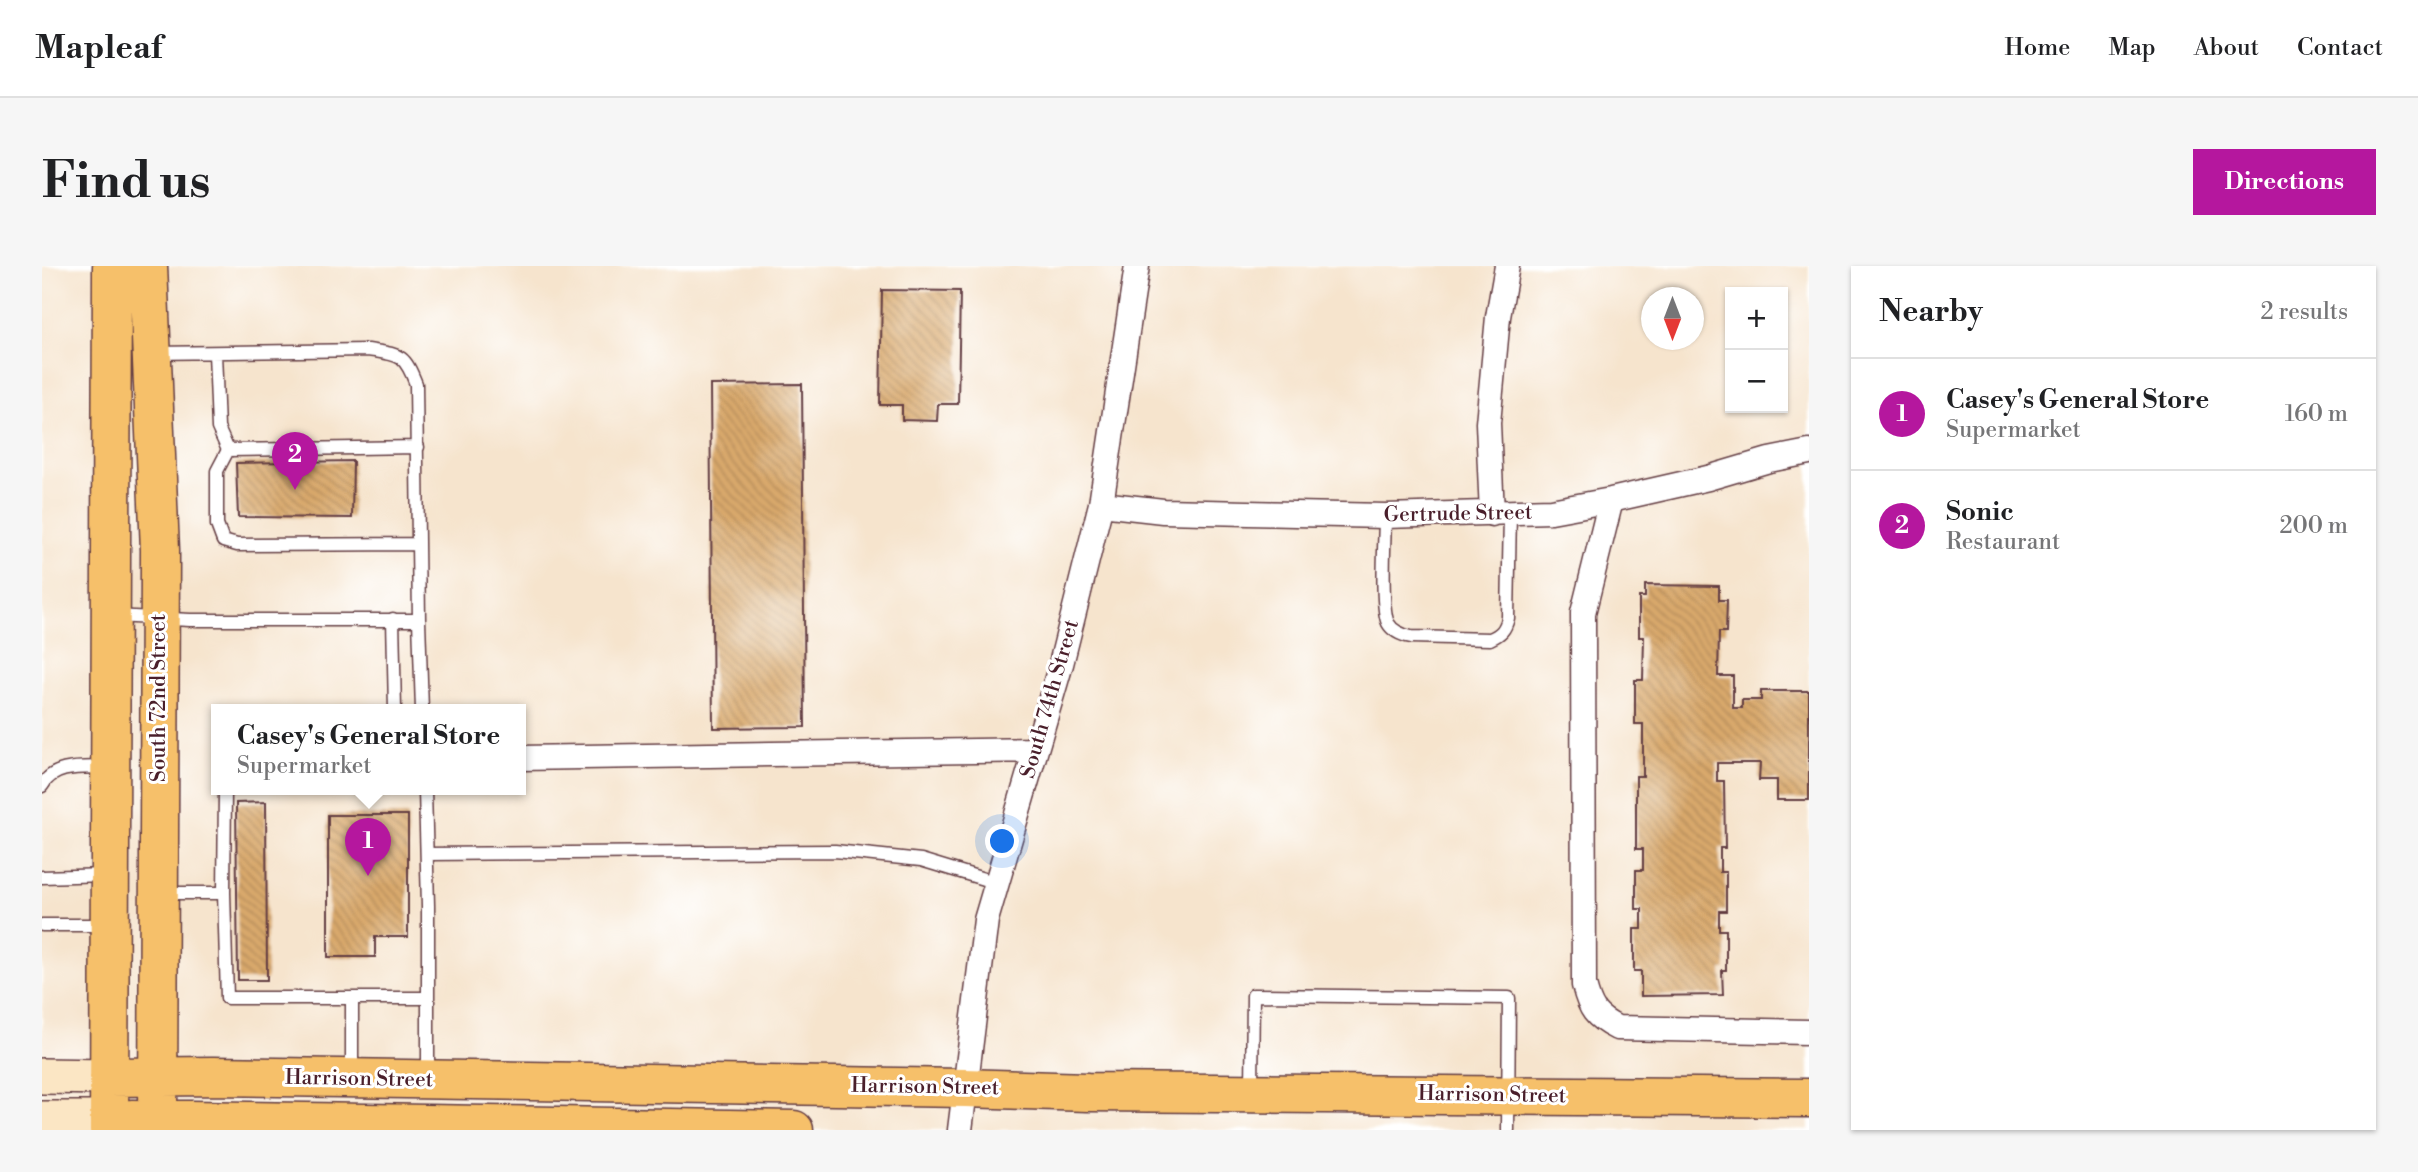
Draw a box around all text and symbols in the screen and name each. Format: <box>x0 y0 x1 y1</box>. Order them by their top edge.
text: Mapleaf <box>35 28 162 69</box>
text: Home <box>2005 33 2070 63</box>
text: Map <box>2108 33 2156 63</box>
text: About <box>2194 33 2259 63</box>
text: Contact <box>2297 33 2383 63</box>
button: Directions <box>2193 149 2376 215</box>
text: Find us <box>42 152 211 213</box>
north arrow <box>1641 287 1704 350</box>
map controls <box>1725 287 1788 413</box>
button: + <box>1725 287 1788 350</box>
text: Nearby <box>1879 293 1983 331</box>
text: 2 results <box>2261 298 2348 326</box>
button: − <box>1725 350 1788 413</box>
text: Casey's General Store <box>1946 384 2209 416</box>
text: 1 <box>1896 400 1908 428</box>
text: 160 m <box>2285 400 2348 428</box>
text: Supermarket <box>1946 416 2081 444</box>
pin: 2 <box>272 432 318 490</box>
text: Sonic <box>1946 496 2014 528</box>
street label: Gertrude Street <box>1383 500 1533 528</box>
text: 2 <box>1895 512 1909 540</box>
text: 200 m <box>2280 512 2348 540</box>
text: Restaurant <box>1946 528 2060 556</box>
street label: South 72nd Street <box>146 613 172 782</box>
street label: South 74th Street <box>1015 616 1085 781</box>
popup <box>211 704 526 795</box>
text: Casey's General Store <box>237 720 500 752</box>
text: Supermarket <box>237 752 372 780</box>
pin: 1 <box>345 818 391 876</box>
your location <box>985 824 1019 858</box>
street label: Harrison Street <box>285 1065 434 1093</box>
street label: Harrison Street <box>851 1073 1000 1101</box>
street label: Harrison Street <box>1418 1081 1567 1109</box>

